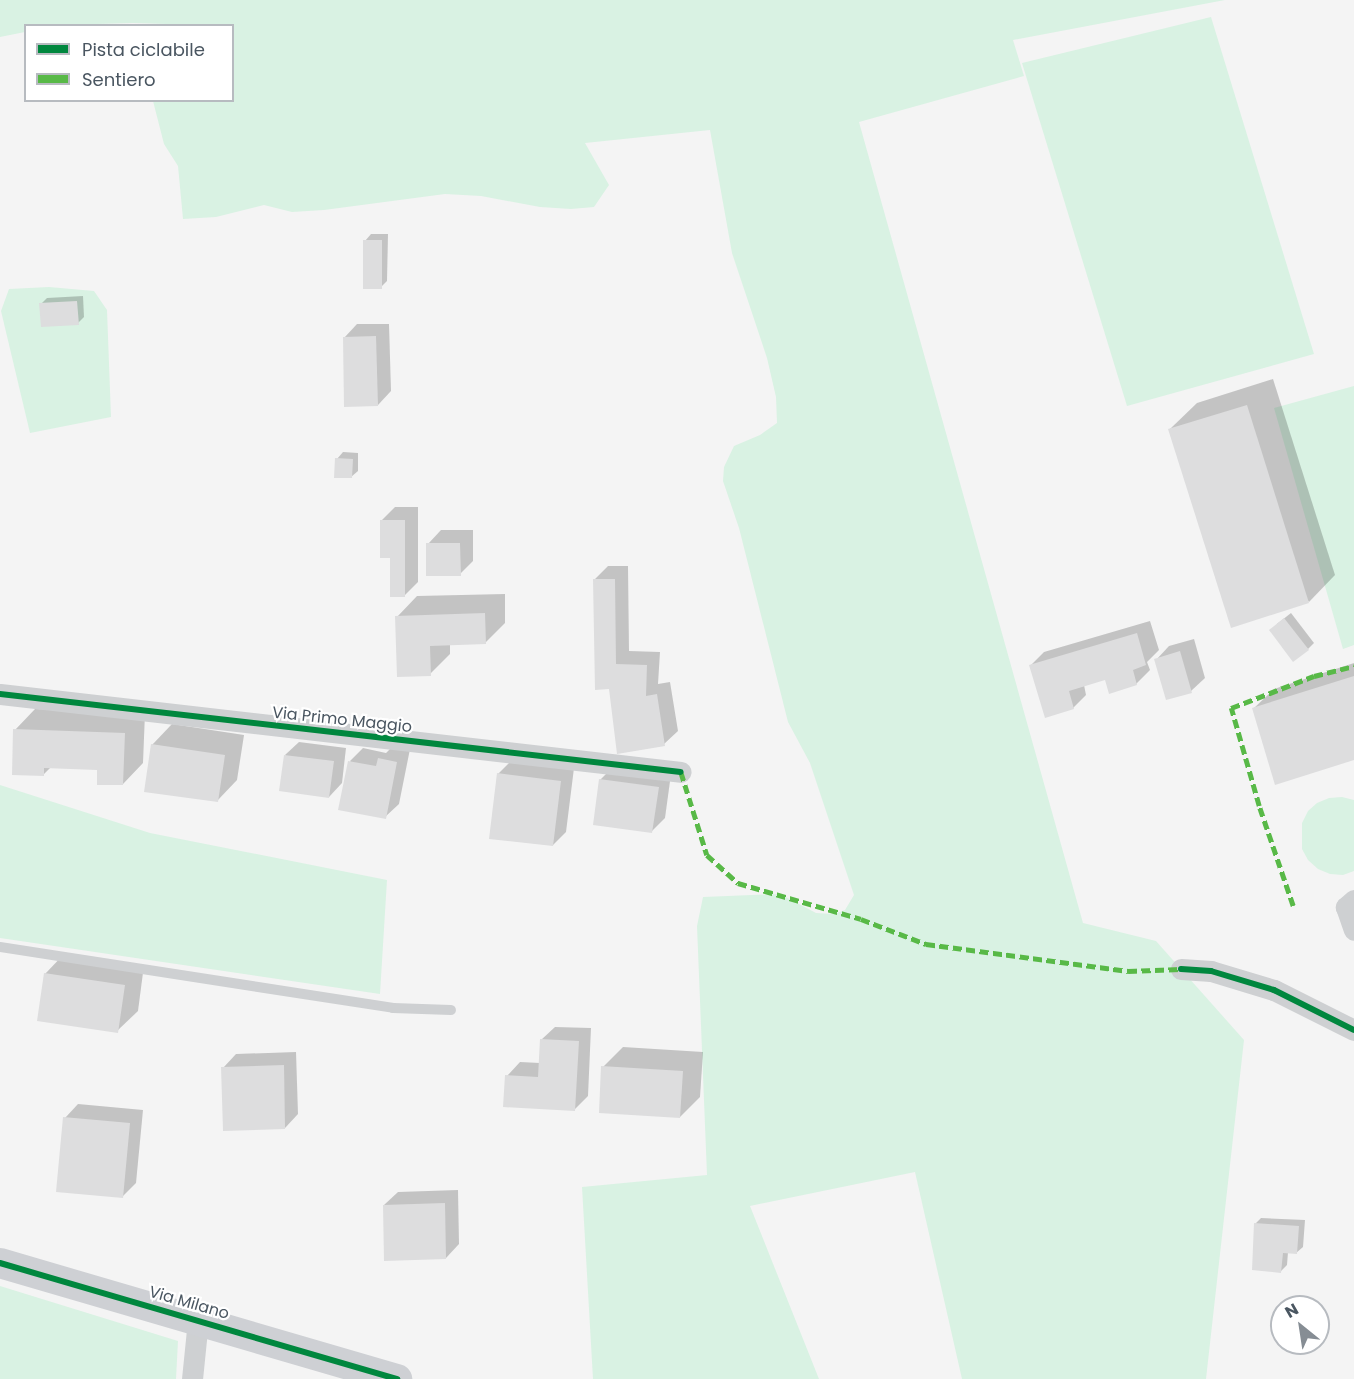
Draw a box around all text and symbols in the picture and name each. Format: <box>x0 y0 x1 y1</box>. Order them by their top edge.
legend <box>24 24 234 102</box>
text: Pista ciclabile <box>82 37 205 62</box>
text: Sentiero <box>82 67 156 92</box>
street label: Via Primo Maggio <box>271 703 413 737</box>
street label: Via Milano <box>147 1282 231 1324</box>
north arrow <box>1270 1295 1330 1355</box>
text: N <box>1281 1298 1303 1324</box>

